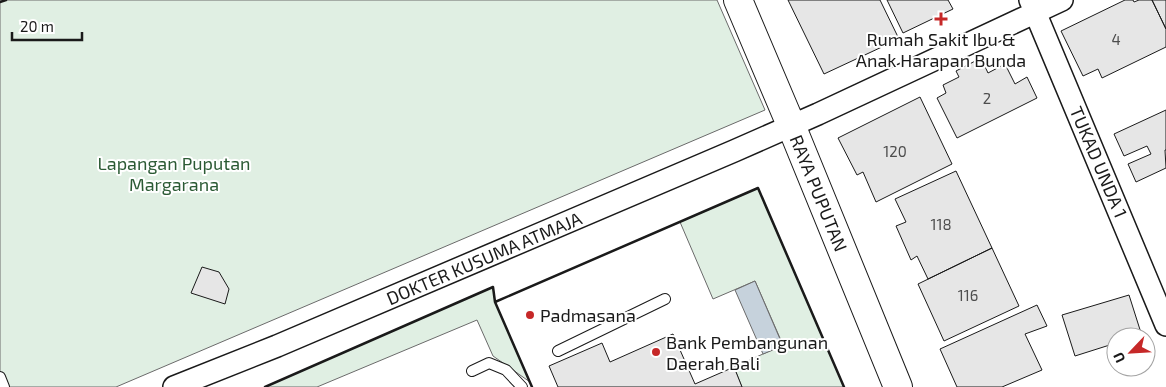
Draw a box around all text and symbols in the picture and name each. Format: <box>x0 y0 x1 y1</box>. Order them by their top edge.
scale bar <box>12 10 82 42</box>
marker: Rumah Sakit Ibu & Anak Harapan Bunda <box>934 12 948 26</box>
text: 20 m <box>20 17 54 35</box>
place label: Rumah Sakit Ibu & Anak Harapan Bunda <box>856 28 1026 71</box>
house number: 4 <box>1111 30 1121 48</box>
house number: 2 <box>983 89 991 107</box>
street label: TUKAD UNDA 1 <box>1066 103 1132 221</box>
street label: RAYA PUPUTAN <box>786 131 852 255</box>
house number: 120 <box>883 142 907 160</box>
park label: Lapangan Puputan Margarana <box>98 152 251 195</box>
street label: DOKTER KUSUMA ATMAJA <box>383 207 586 309</box>
house number: 118 <box>930 215 952 233</box>
house number: 116 <box>958 286 978 304</box>
place label: Padmasana <box>540 304 636 326</box>
marker: Padmasana <box>524 309 536 321</box>
north arrow <box>1106 327 1156 377</box>
place label: Bank Pembangunan Daerah Bali <box>666 331 828 374</box>
marker: Bank Pembangunan Daerah Bali <box>650 346 662 358</box>
text: U <box>1109 350 1128 366</box>

